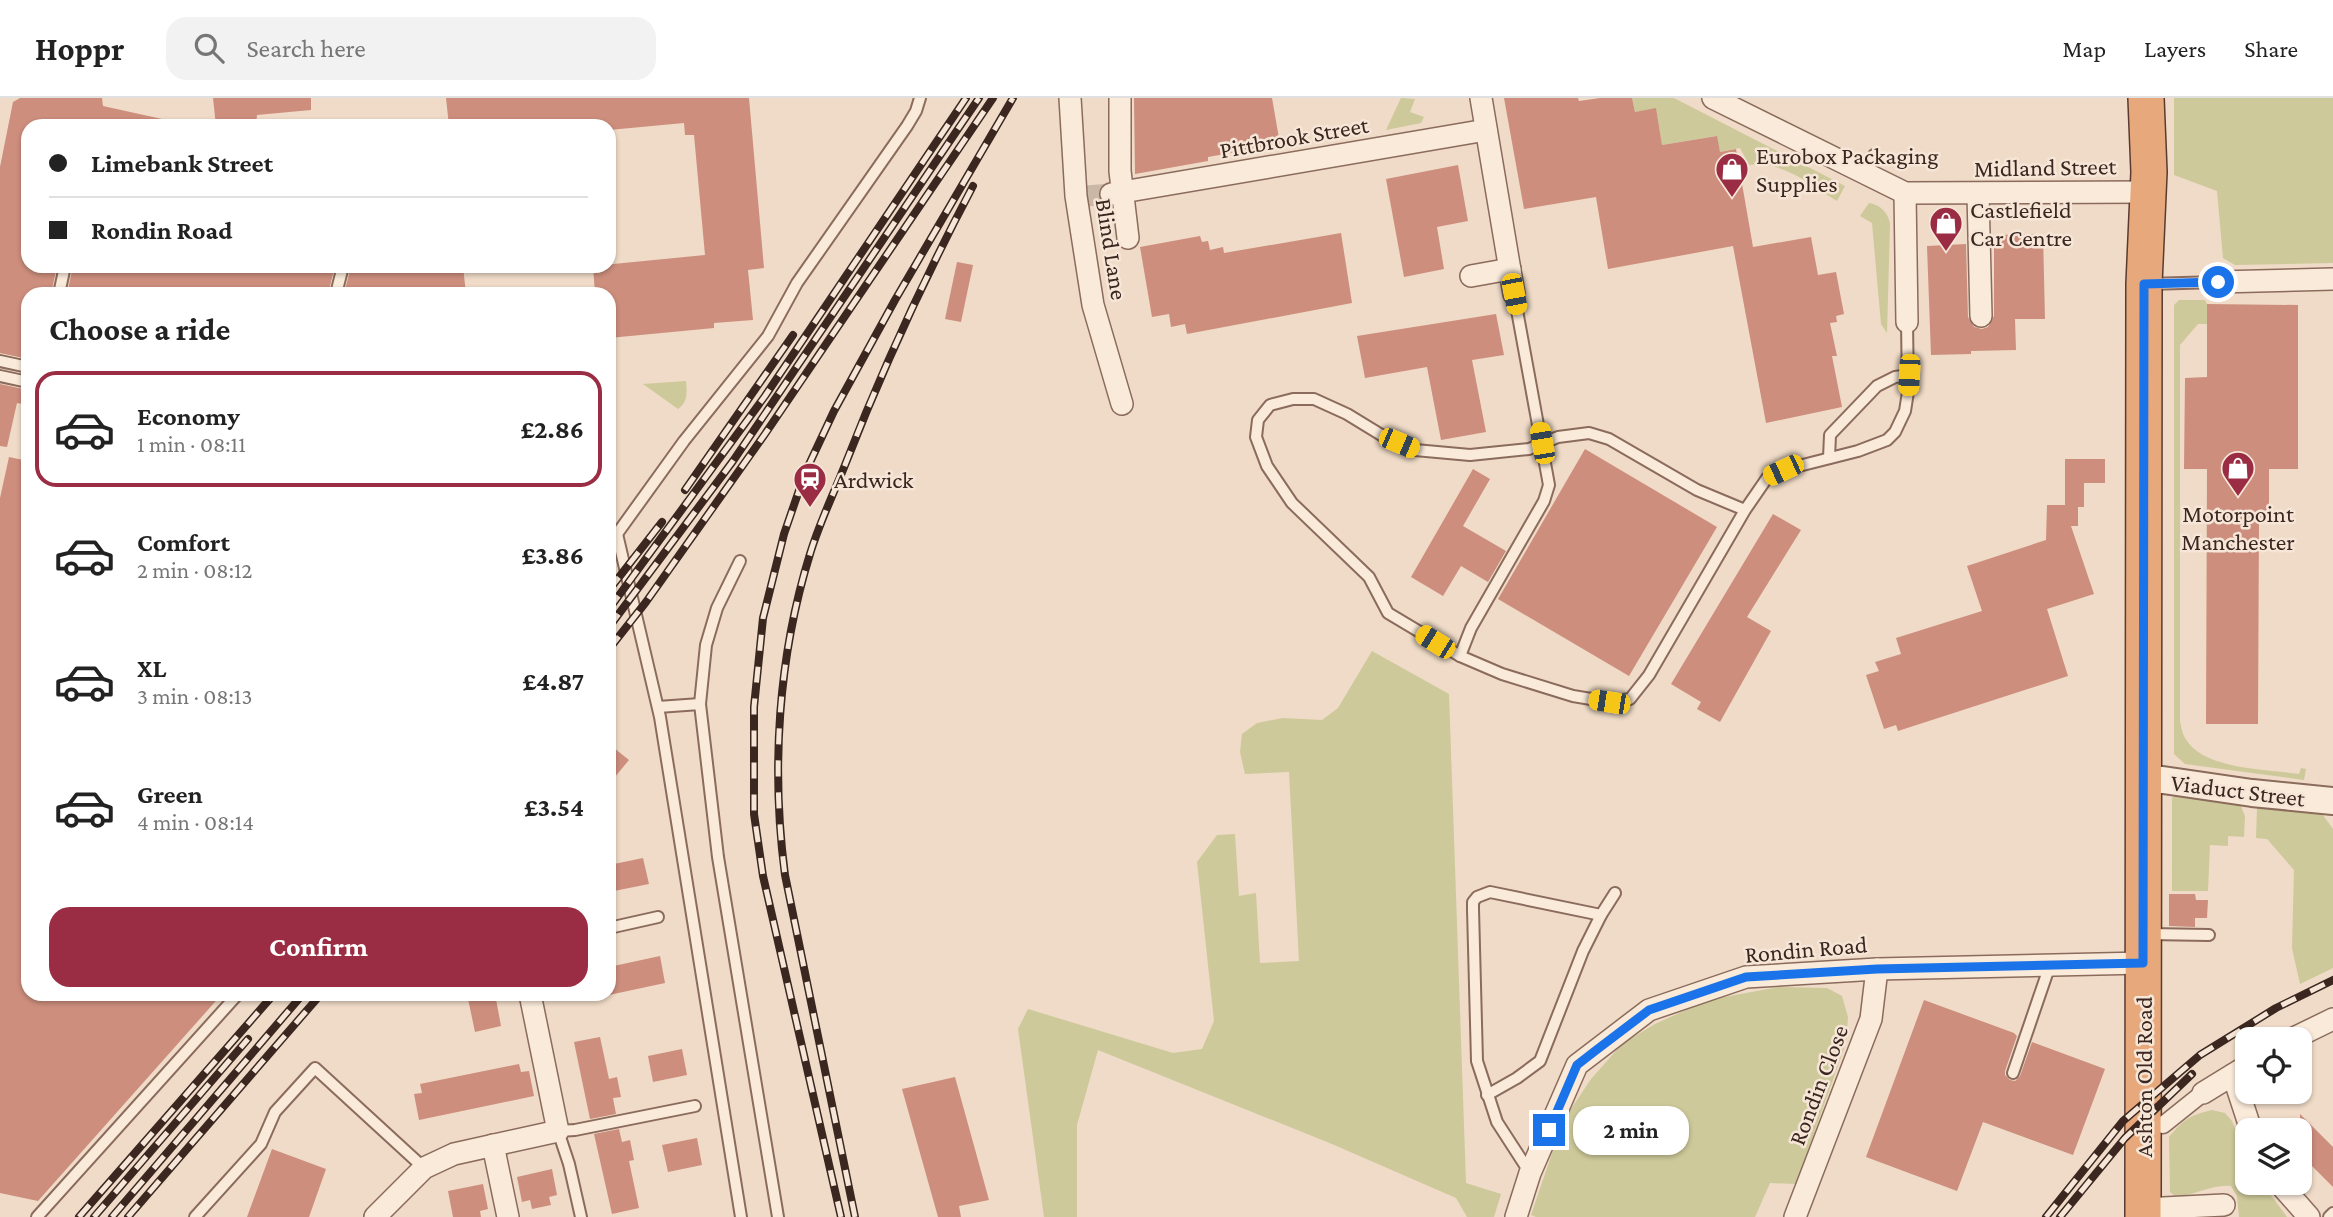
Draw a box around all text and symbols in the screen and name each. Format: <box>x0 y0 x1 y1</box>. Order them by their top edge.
search box <box>166 17 656 80</box>
icon: search <box>190 29 228 67</box>
text: Hoppr <box>35 30 124 67</box>
text: Search here <box>246 34 366 63</box>
text: Map <box>2062 35 2106 62</box>
text: Layers <box>2144 35 2206 62</box>
text: Share <box>2244 35 2298 62</box>
street label: Pittbrook Street <box>1218 110 1372 163</box>
place label: Eurobox Packaging Supplies <box>1756 142 1939 197</box>
text: Limebank Street <box>91 149 273 178</box>
shop icon: Eurobox Packaging Supplies <box>1713 150 1751 199</box>
street label: Midland Street <box>1974 152 2118 182</box>
street label: Blind Lane <box>1091 196 1133 302</box>
place label: Castlefield Car Centre <box>1970 196 2072 251</box>
shop icon: Castlefield Car Centre <box>1927 204 1965 253</box>
text: Rondin Road <box>91 216 232 245</box>
route start <box>2202 266 2234 298</box>
car <box>1500 271 1529 317</box>
text: Choose a ride <box>49 311 230 347</box>
car <box>1898 353 1921 397</box>
icon: car <box>53 398 116 461</box>
text: Economy <box>137 402 240 431</box>
text: £2.86 <box>521 415 584 444</box>
car <box>1529 420 1556 466</box>
car <box>1376 425 1423 461</box>
text: 1 min · 08:11 <box>137 431 246 457</box>
shop icon: Motorpoint Manchester <box>2219 449 2257 498</box>
car <box>1760 452 1807 488</box>
station icon: Ardwick <box>791 460 829 509</box>
place label: Ardwick <box>834 466 914 493</box>
place label: Motorpoint Manchester <box>2181 500 2295 555</box>
icon: car <box>53 524 116 587</box>
text: Comfort <box>137 528 230 557</box>
text: £3.86 <box>521 541 584 570</box>
text: 2 min · 08:12 <box>137 557 253 583</box>
car <box>1412 622 1459 662</box>
icon: car <box>53 650 116 713</box>
text: XL <box>137 654 166 683</box>
text: £4.87 <box>522 667 584 696</box>
text: 3 min · 08:13 <box>137 683 252 709</box>
car <box>1587 688 1632 716</box>
street label: Viaduct Street <box>2170 768 2308 812</box>
icon: car <box>53 776 116 839</box>
text: Green <box>137 780 203 809</box>
text: £3.54 <box>524 793 584 822</box>
text: 4 min · 08:14 <box>137 809 254 835</box>
button: Confirm <box>49 907 588 987</box>
street label: Rondin Road <box>1744 930 1869 968</box>
street label: Ashton Old Road <box>2130 996 2157 1158</box>
street label: Rondin Close <box>1783 1021 1853 1149</box>
map controls <box>2235 1027 2312 1195</box>
button: locate <box>2235 1027 2312 1104</box>
callout: 2 min <box>1574 1105 1689 1154</box>
route end <box>1533 1114 1565 1146</box>
text: 2 min <box>1603 1117 1659 1143</box>
button: layers <box>2235 1118 2312 1195</box>

